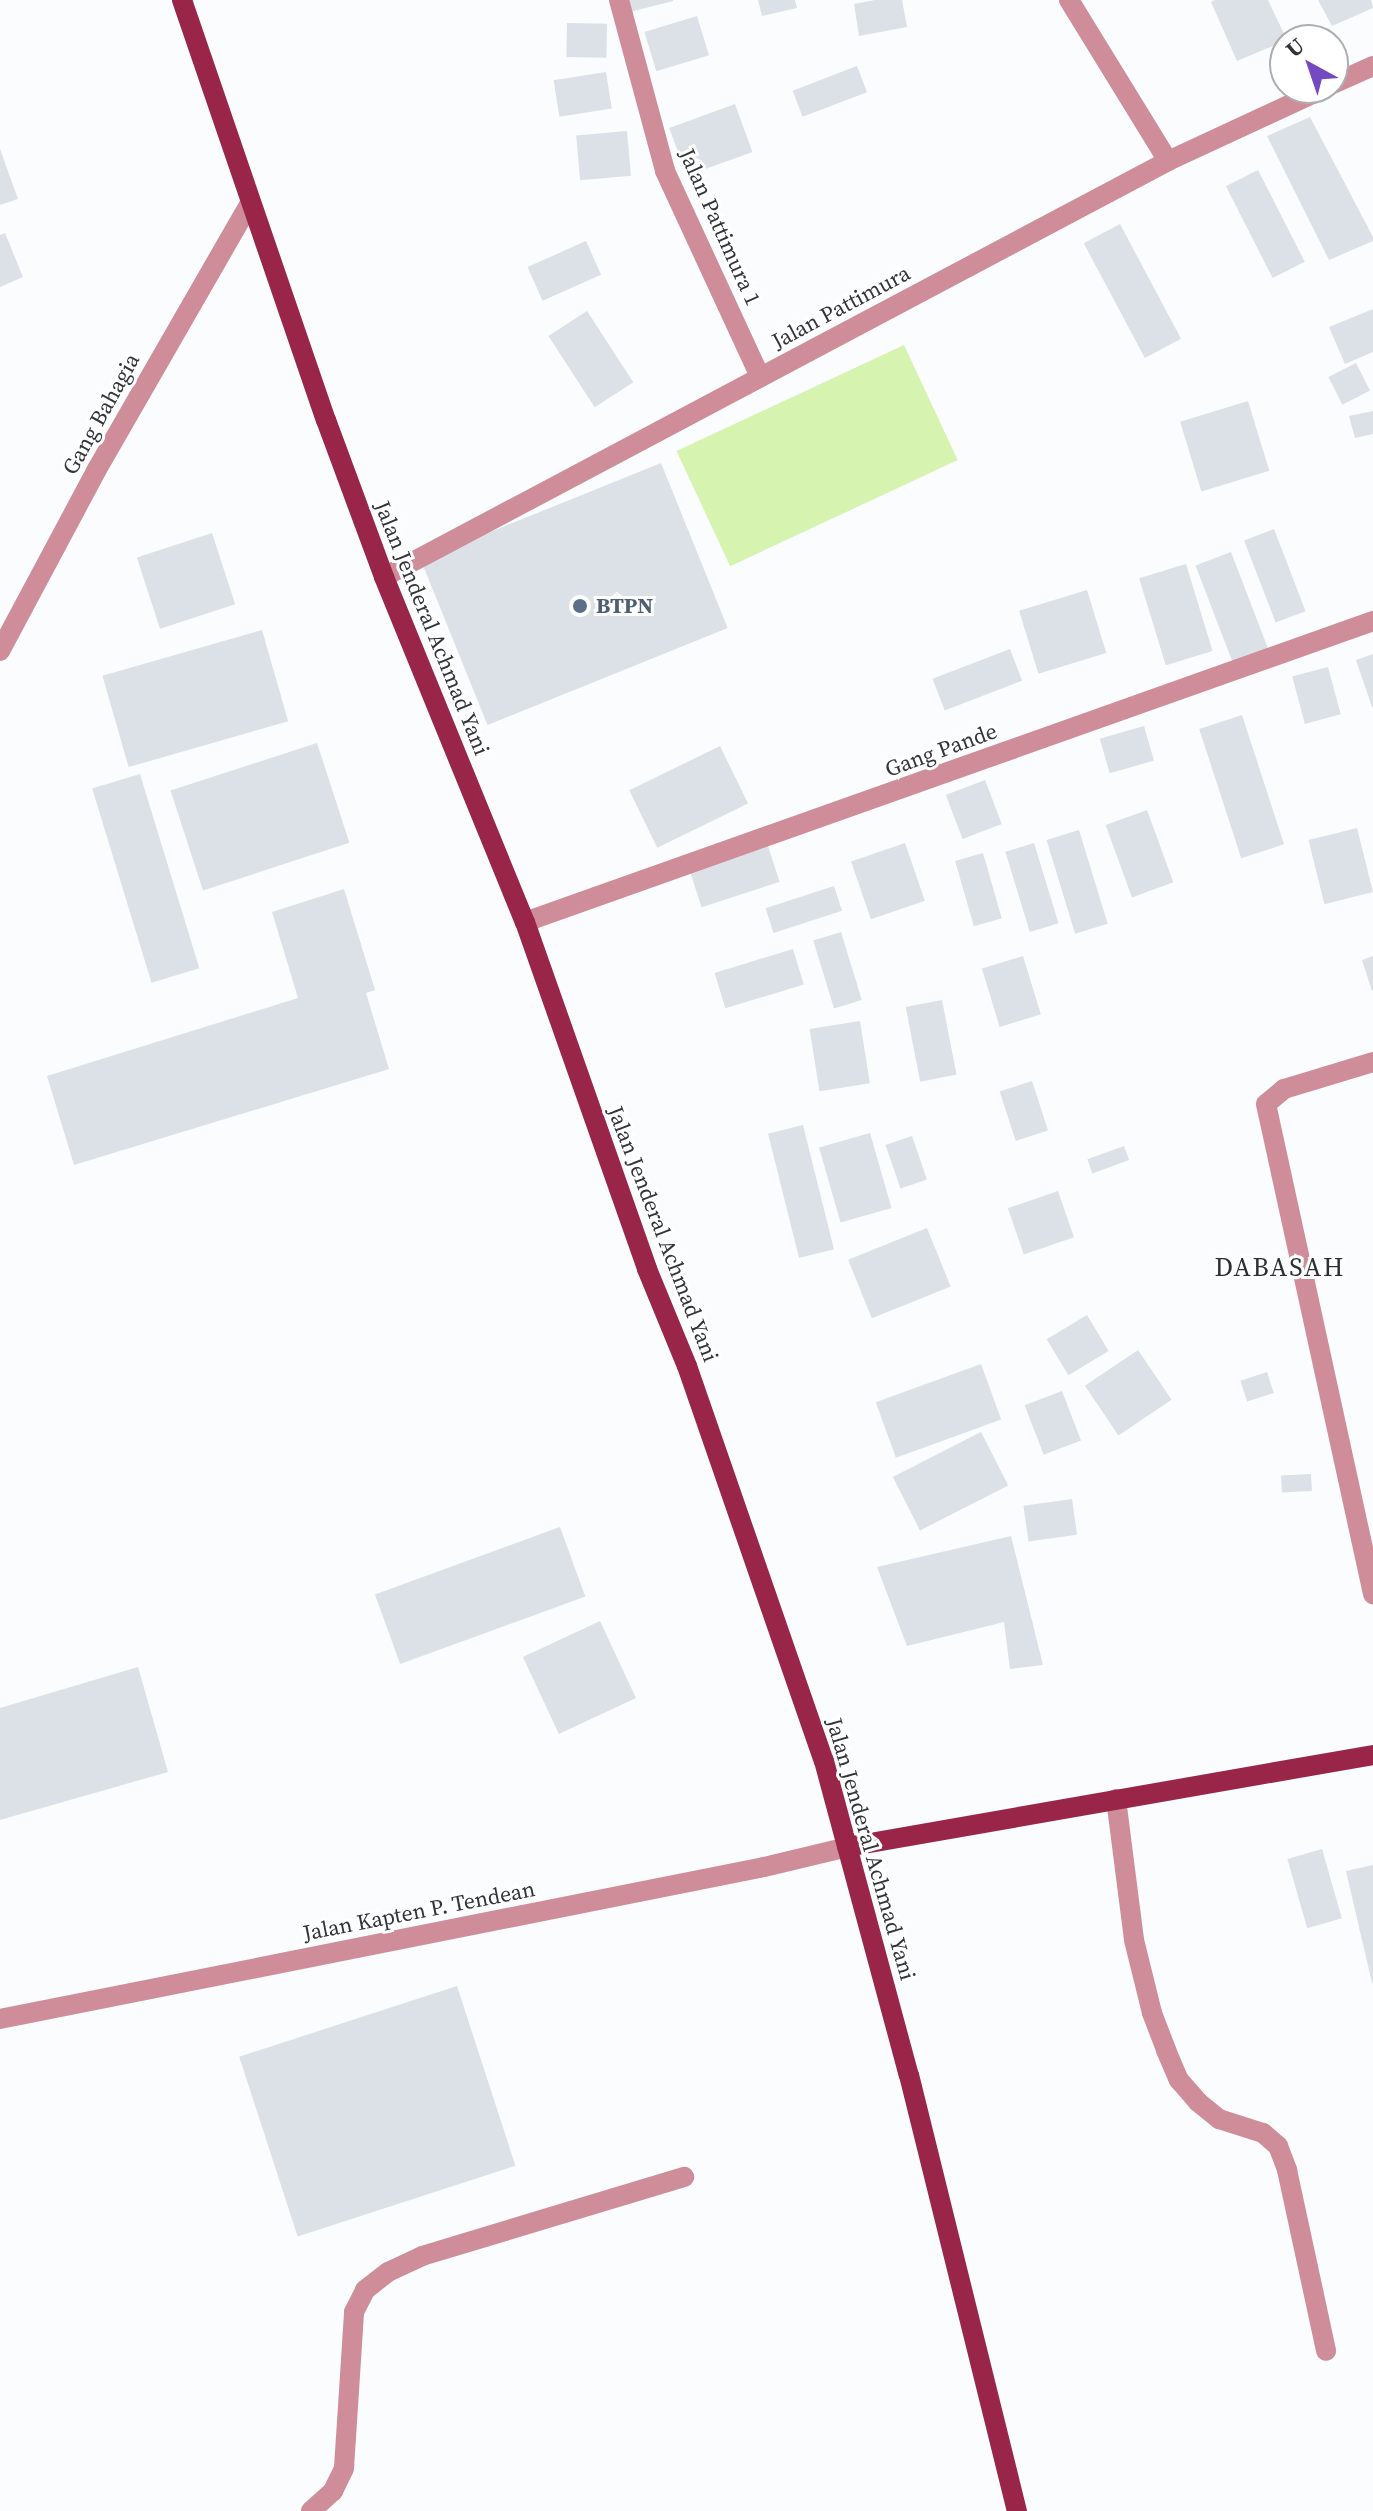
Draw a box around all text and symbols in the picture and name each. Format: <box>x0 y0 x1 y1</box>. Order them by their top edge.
north arrow <box>1269 24 1349 104</box>
text: U <box>1279 30 1311 64</box>
street label: Jalan Pattimura 1 <box>674 144 766 310</box>
street label: Jalan Pattimura <box>767 259 915 355</box>
street label: Gang Bahagia <box>57 349 145 479</box>
street label: Jalan Jenderal Achmad Yani <box>369 497 495 759</box>
place label: BTPN <box>596 593 653 619</box>
marker: BTPN <box>571 597 589 615</box>
street label: Gang Pande <box>882 718 1000 782</box>
street label: Jalan Jenderal Achmad Yani <box>602 1102 724 1366</box>
district label: DABASAH <box>1214 1252 1346 1284</box>
street label: Jalan Jenderal Achmad Yani <box>821 1714 921 1984</box>
street label: Jalan Kapten P. Tendean <box>301 1876 537 1946</box>

